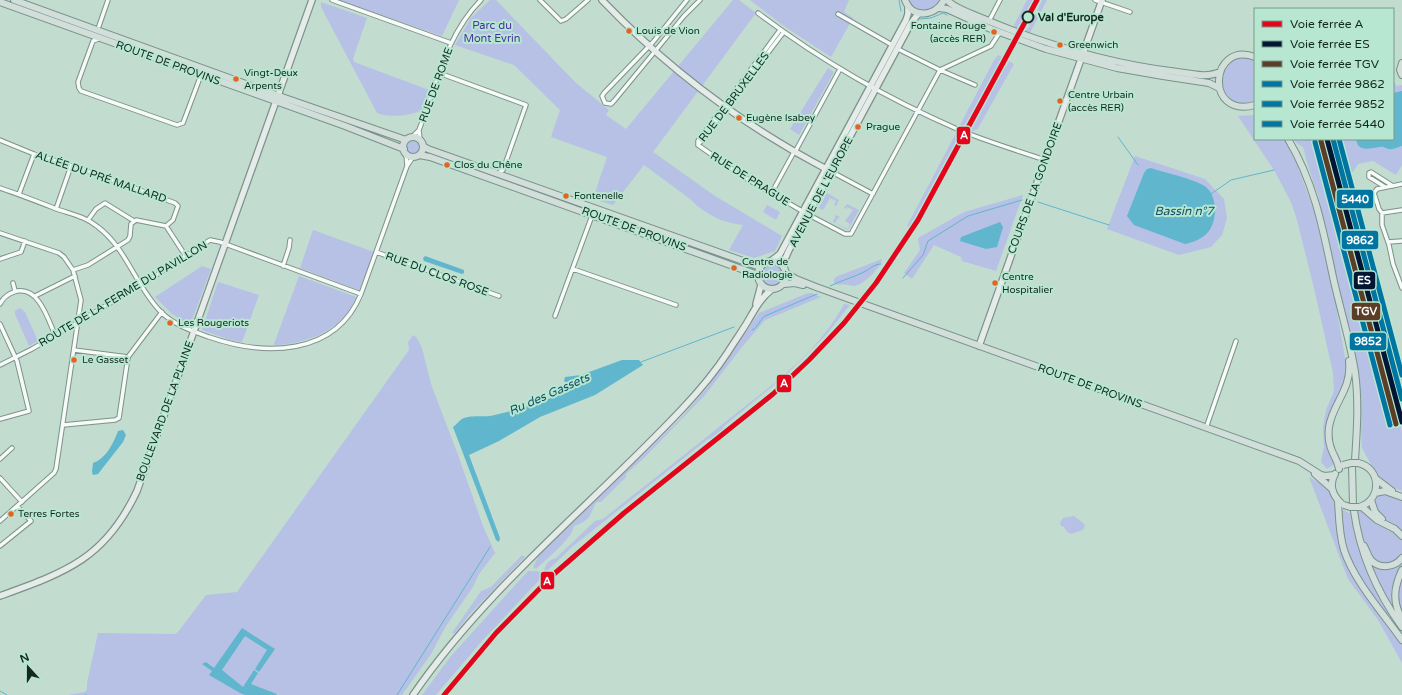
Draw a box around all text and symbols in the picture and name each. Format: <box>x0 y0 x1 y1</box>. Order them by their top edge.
legend <box>1254 8 1394 140</box>
marker: Val d'Europe <box>1021 10 1035 24</box>
place label: Val d'Europe <box>1038 11 1104 25</box>
text: Voie ferrée A <box>1290 17 1364 31</box>
park label: Parc du Mont Evrin <box>463 19 521 45</box>
place label: Fontaine Rouge (accès RER) <box>911 20 986 45</box>
place label: Louis de Vion <box>636 25 700 37</box>
marker: Louis de Vion <box>624 26 634 36</box>
marker: Fontaine Rouge (accès RER) <box>989 27 999 37</box>
text: Voie ferrée ES <box>1290 37 1370 51</box>
street label: ROUTE DE PROVINS <box>114 38 222 88</box>
place label: Greenwich <box>1068 39 1118 51</box>
marker: Greenwich <box>1055 40 1065 50</box>
street label: RUE DE ROME <box>416 46 456 124</box>
street label: RUE DE BRUXELLES <box>696 49 772 144</box>
text: Voie ferrée TGV <box>1290 57 1380 71</box>
place label: Vingt-Deux Arpents <box>244 67 298 92</box>
marker: Vingt-Deux Arpents <box>231 74 241 84</box>
text: Voie ferrée 9862 <box>1290 77 1385 91</box>
place label: Centre Urbain (accès RER) <box>1068 89 1134 114</box>
marker: Centre Urbain (accès RER) <box>1055 96 1065 106</box>
text: Voie ferrée 9852 <box>1290 97 1385 111</box>
place label: Eugène Isabey <box>746 112 816 124</box>
marker: Eugène Isabey <box>734 113 744 123</box>
text: Voie ferrée 5440 <box>1290 117 1385 131</box>
place label: Prague <box>866 121 900 133</box>
street label: COURS DE LA GONDOIRE <box>1005 121 1065 255</box>
marker: Prague <box>853 122 863 132</box>
line badge: A <box>956 126 971 145</box>
text: A <box>960 129 968 142</box>
street label: AVENUE DE L'EUROPE <box>786 135 856 249</box>
street label: ALLÉE DU PRÉ MALLARD <box>34 147 169 206</box>
street label: RUE DE PRAGUE <box>708 149 792 209</box>
place label: Clos du Chêne <box>454 159 523 171</box>
marker: Clos du Chêne <box>442 160 452 170</box>
line badge: 5440 <box>1336 189 1374 209</box>
place label: Fontenelle <box>574 190 624 202</box>
marker: Fontenelle <box>561 191 571 201</box>
text: 5440 <box>1341 193 1369 206</box>
street label: ROUTE DE PROVINS <box>580 204 688 254</box>
water label: Bassin n°7 <box>1154 204 1215 218</box>
line badge: 9862 <box>1341 230 1379 250</box>
text: 9862 <box>1346 234 1374 247</box>
street label: ROUTE DE LA FERME DU PAVILLON <box>36 238 210 350</box>
street label: RUE DU CLOS ROSE <box>384 249 490 299</box>
place label: Centre de Radiologie <box>742 256 793 281</box>
marker: Centre de Radiologie <box>729 263 739 273</box>
place label: Centre Hospitalier <box>1002 271 1053 296</box>
line badge: ES <box>1353 271 1376 290</box>
text: ES <box>1357 274 1371 287</box>
marker: Centre Hospitalier <box>990 278 1000 288</box>
line badge: TGV <box>1351 302 1381 321</box>
text: TGV <box>1354 305 1378 318</box>
place label: Les Rougeriots <box>178 317 249 329</box>
marker: Les Rougeriots <box>165 318 175 328</box>
line badge: 9852 <box>1349 332 1387 351</box>
text: 9852 <box>1354 335 1382 348</box>
street label: BOULEVARD DE LA PLAINE <box>133 339 197 483</box>
place label: Le Gasset <box>82 354 128 366</box>
marker: Le Gasset <box>69 355 79 365</box>
street label: ROUTE DE PROVINS <box>1036 361 1144 411</box>
water label: Ru des Gassets <box>507 369 593 418</box>
line badge: A <box>776 374 792 393</box>
text: A <box>780 377 788 390</box>
place label: Terres Fortes <box>18 508 80 520</box>
marker: Terres Fortes <box>6 509 16 519</box>
line badge: A <box>540 571 555 590</box>
text: A <box>543 575 551 588</box>
north arrow <box>8 647 48 687</box>
text: N <box>18 650 31 666</box>

